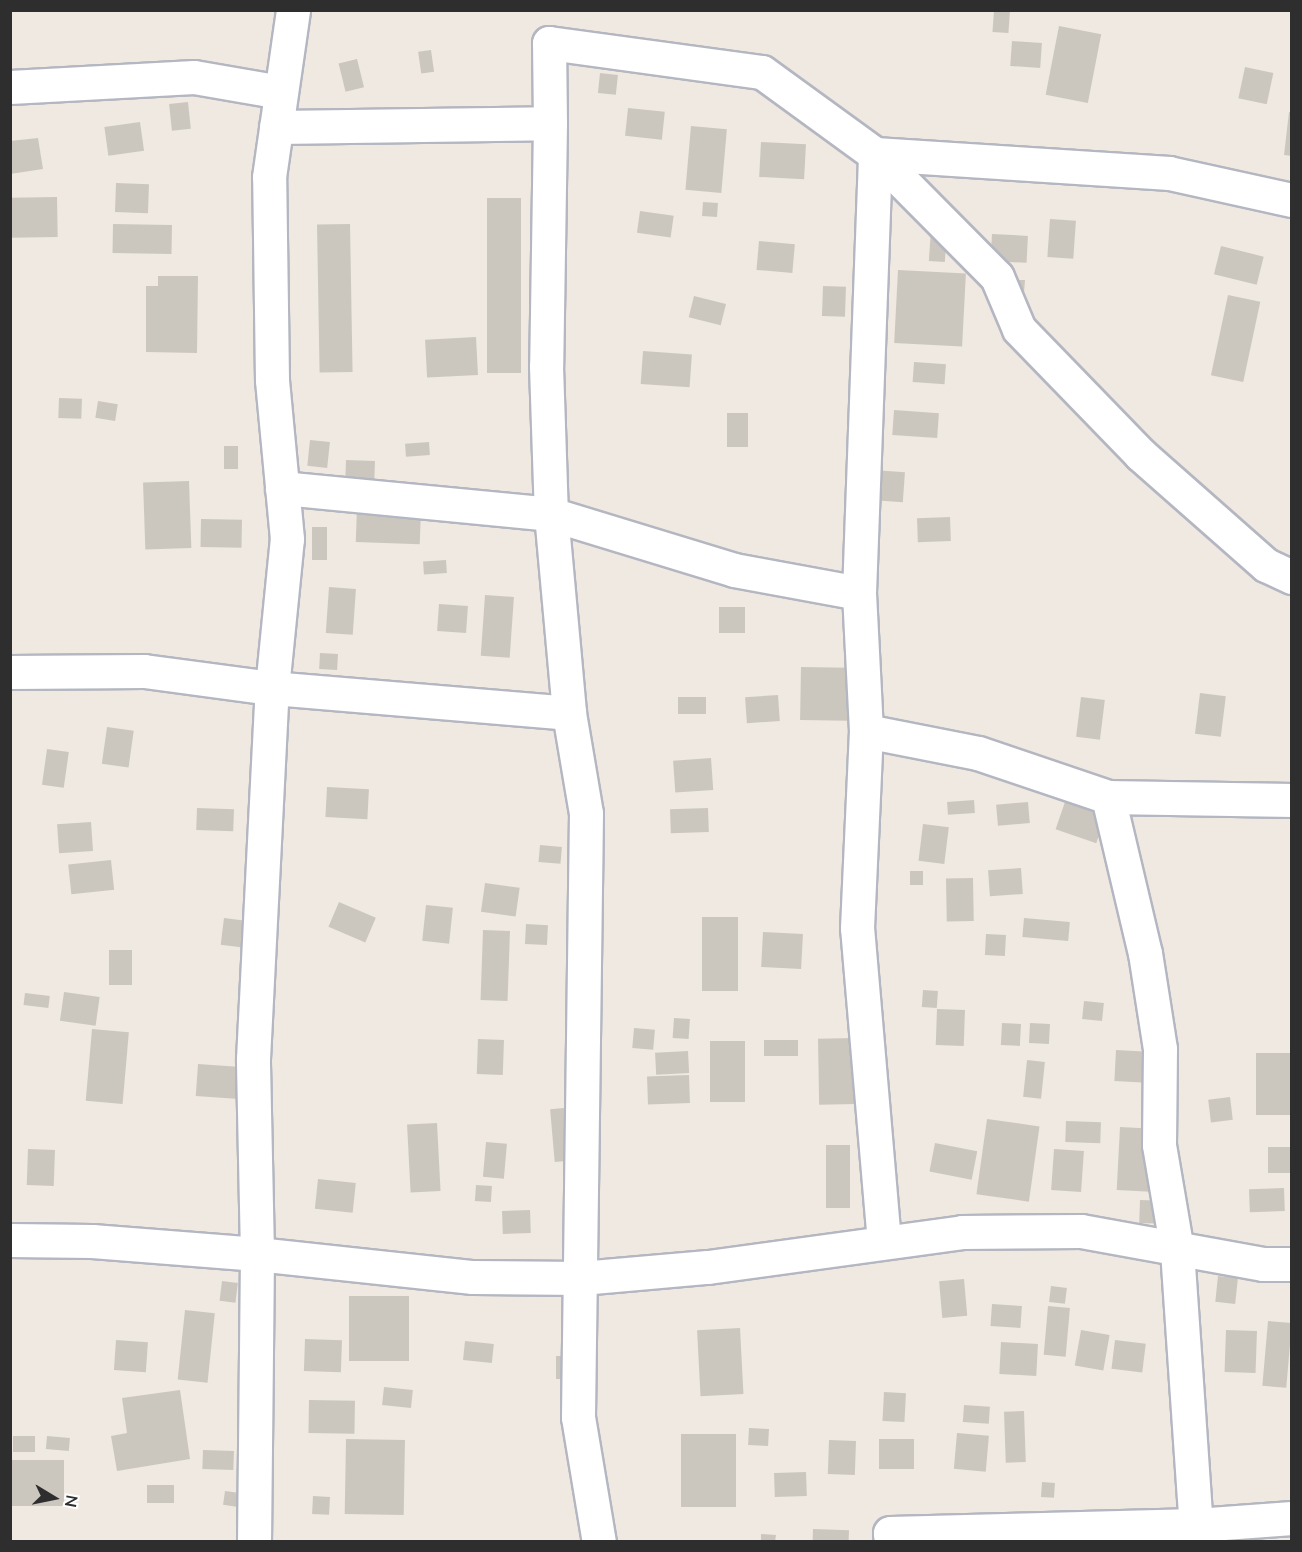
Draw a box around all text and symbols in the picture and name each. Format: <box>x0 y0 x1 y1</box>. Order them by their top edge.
north arrow <box>24 1468 84 1528</box>
text: N <box>61 1493 83 1509</box>

